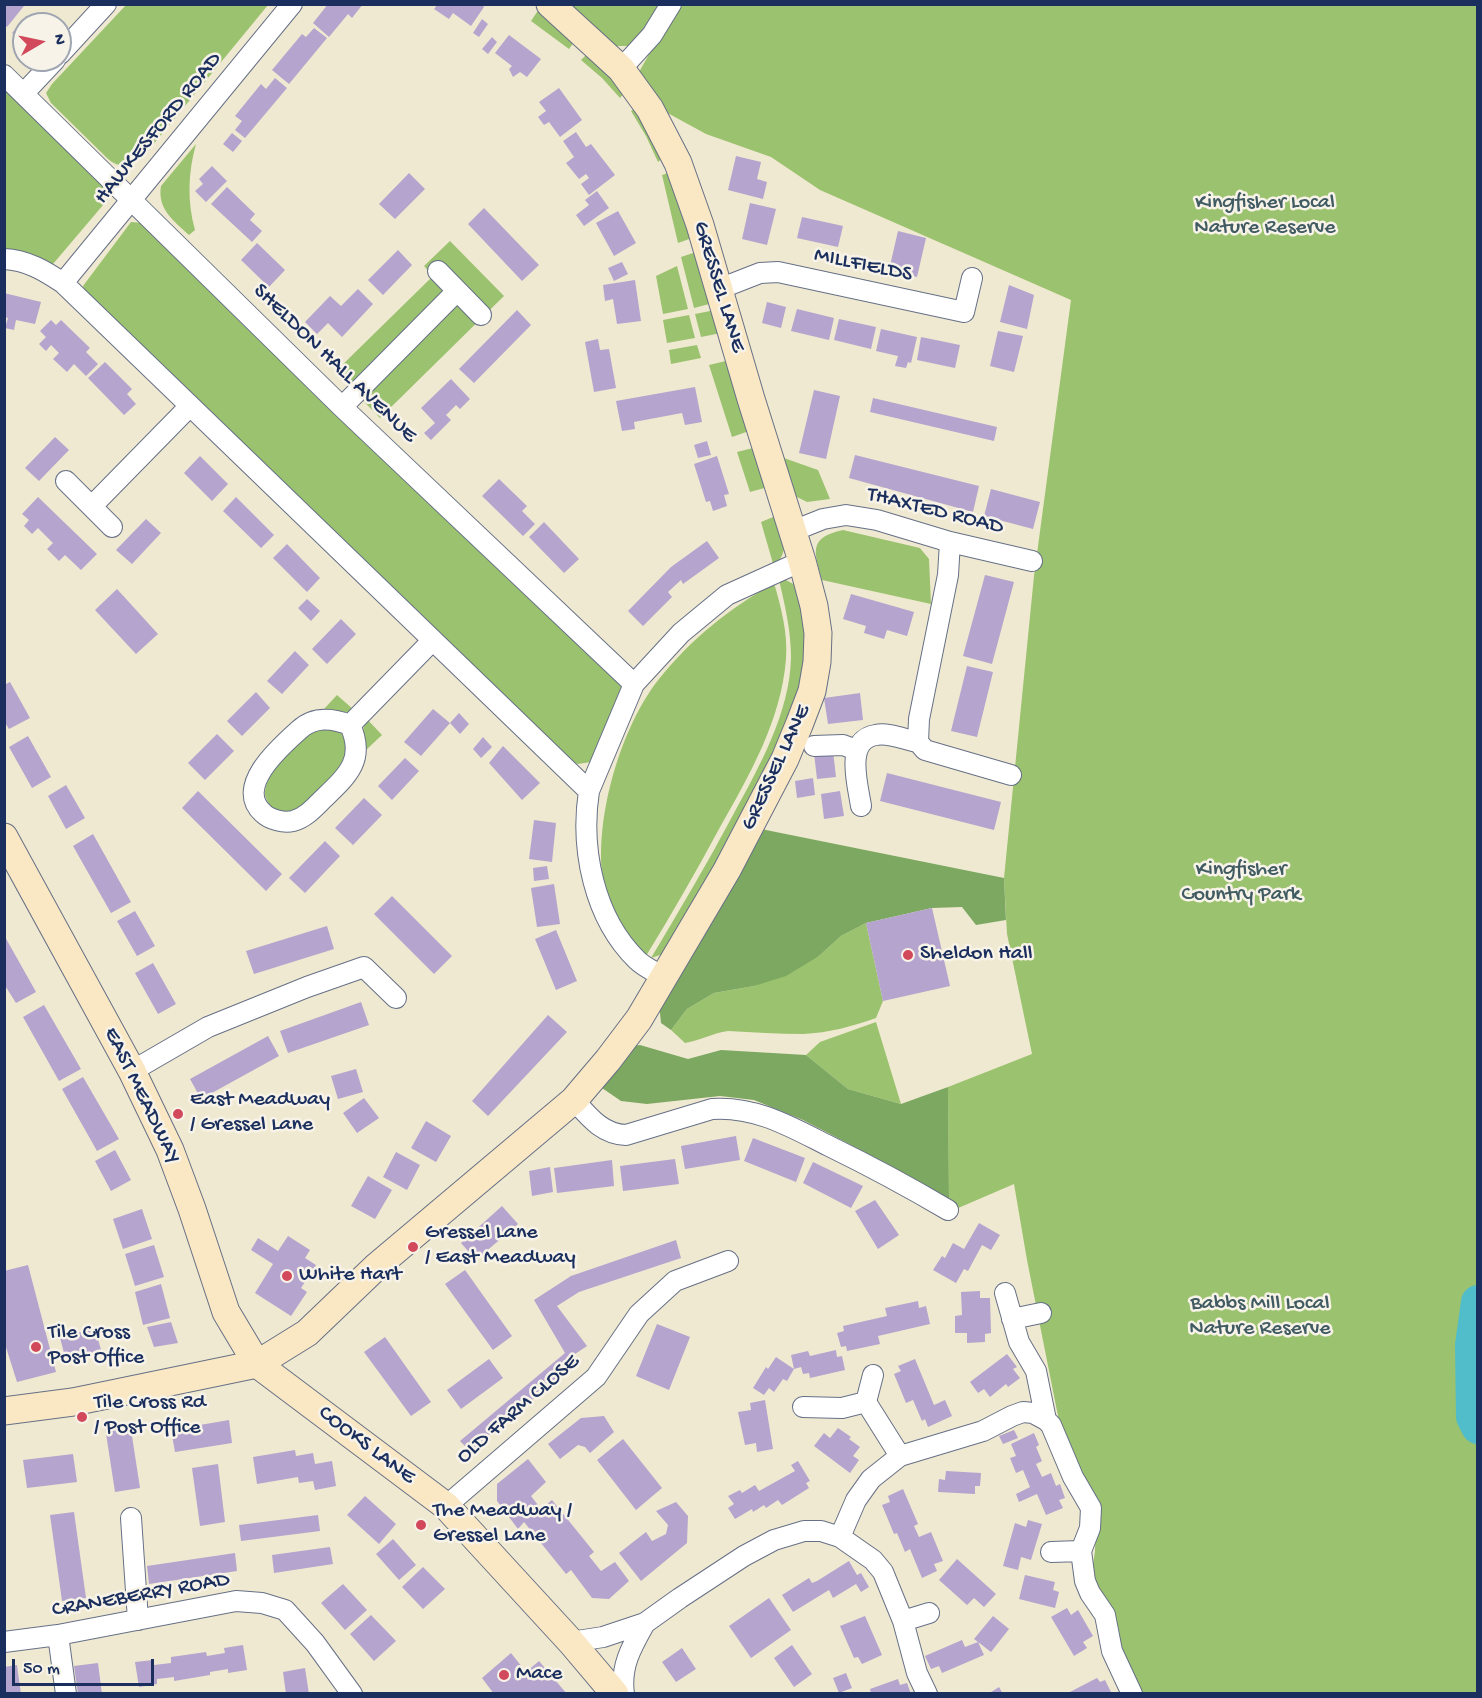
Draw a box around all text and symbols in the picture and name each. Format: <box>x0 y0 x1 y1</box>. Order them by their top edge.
north arrow <box>12 12 72 72</box>
text: N <box>48 33 68 46</box>
street label: HAWKESFORD ROAD <box>90 48 228 210</box>
park label: Kingfisher Local Nature Reserve <box>1194 191 1336 242</box>
street label: GRESSEL LANE <box>686 218 750 356</box>
street label: MILLFIELDS <box>812 243 914 289</box>
street label: SHELDON HALL AVENUE <box>246 279 422 449</box>
street label: THAXTED ROAD <box>864 482 1006 542</box>
street label: GRESSEL LANE <box>736 701 818 835</box>
park label: Kingfisher Country Park <box>1182 858 1300 909</box>
place label: Sheldon Hall <box>920 942 1033 968</box>
marker: Sheldon Hall <box>901 948 915 962</box>
street label: EAST MEADWAY <box>97 1023 185 1169</box>
place label: East Meadway / Gressel Lane <box>190 1088 330 1140</box>
marker: East Meadway / Gressel Lane <box>171 1107 185 1121</box>
place label: Gressel Lane / East Meadway <box>425 1221 576 1272</box>
marker: Gressel Lane / East Meadway <box>406 1240 420 1254</box>
place label: White Hart <box>299 1263 401 1289</box>
marker: White Hart <box>280 1269 294 1283</box>
park label: Babbs Mill Local Nature Reserve <box>1189 1292 1331 1344</box>
place label: Tile Cross Post Office <box>48 1321 144 1372</box>
marker: Tile Cross Post Office <box>29 1340 43 1354</box>
street label: OLD FARM CLOSE <box>452 1349 586 1471</box>
place label: Tile Cross Rd / Post Office <box>94 1391 206 1442</box>
street label: COOKS LANE <box>312 1401 420 1491</box>
marker: Tile Cross Rd / Post Office <box>75 1410 89 1424</box>
place label: The Meadway / Gressel Lane <box>433 1499 572 1550</box>
marker: The Meadway / Gressel Lane <box>414 1518 428 1532</box>
street label: CRANEBERRY ROAD <box>50 1567 232 1625</box>
scale bar <box>15 1647 158 1685</box>
text: 50 m <box>23 1659 60 1680</box>
place label: Mace <box>516 1662 562 1688</box>
marker: Mace <box>497 1668 511 1682</box>

